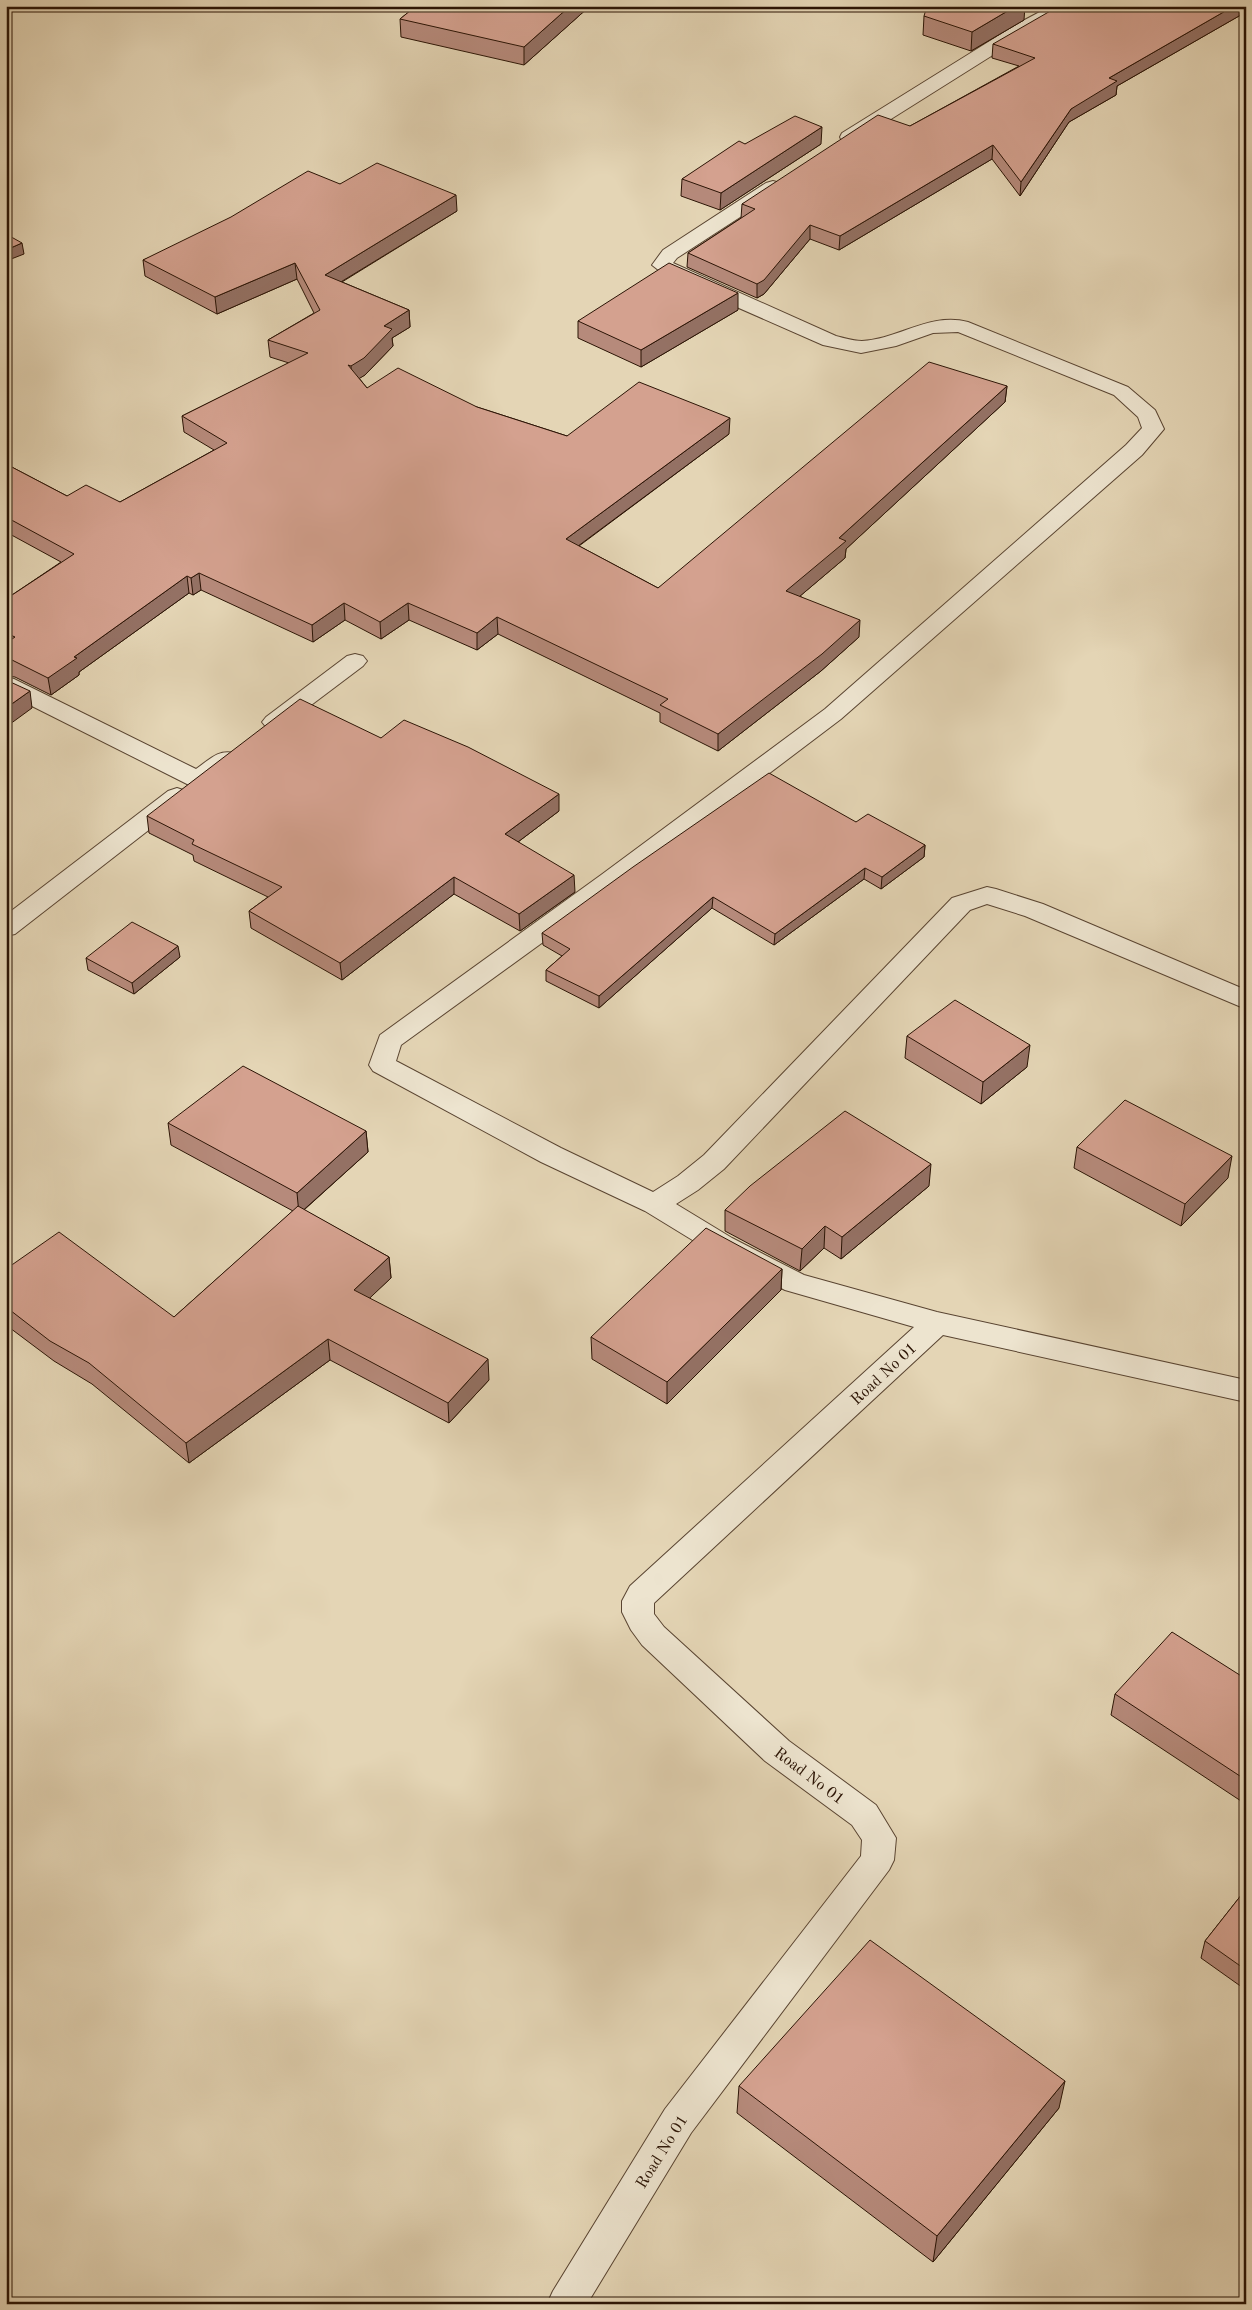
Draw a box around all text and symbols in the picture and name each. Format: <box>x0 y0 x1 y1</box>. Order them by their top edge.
street label: Road No 01 <box>848 1340 920 1409</box>
street label: Road No 01 <box>771 1745 847 1808</box>
street label: Road No 01 <box>634 2112 692 2192</box>

